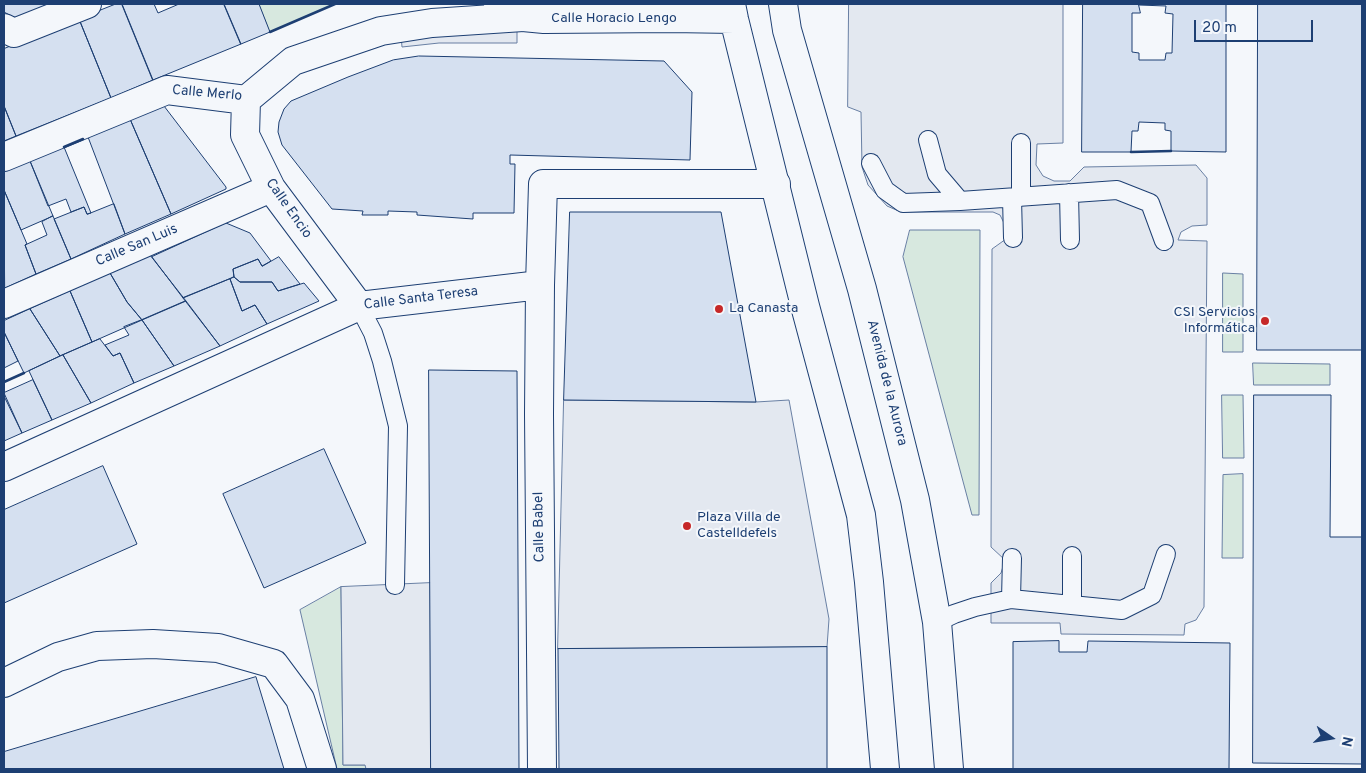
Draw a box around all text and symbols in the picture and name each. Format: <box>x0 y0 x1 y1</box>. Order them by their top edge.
scale bar <box>1196 10 1315 42</box>
street label: Calle Horacio Lengo <box>551 11 677 27</box>
text: 20 m <box>1202 19 1237 38</box>
street label: Calle Merlo <box>171 83 243 105</box>
street label: Calle Encio <box>261 176 315 242</box>
street label: Calle San Luis <box>93 221 181 271</box>
street label: Calle Santa Teresa <box>363 284 479 314</box>
place label: La Canasta <box>729 301 798 317</box>
marker: La Canasta <box>713 303 725 315</box>
place label: CSI Servicios Informática <box>1173 305 1255 338</box>
marker: CSI Servicios Informática <box>1259 315 1271 327</box>
street label: Avenida de la Aurora <box>862 318 910 448</box>
street label: Calle Babel <box>531 492 549 562</box>
place label: Plaza Villa de Castelldefels <box>697 510 781 542</box>
marker: Plaza Villa de Castelldefels <box>681 520 693 532</box>
north arrow <box>1306 713 1356 763</box>
text: N <box>1337 735 1356 748</box>

